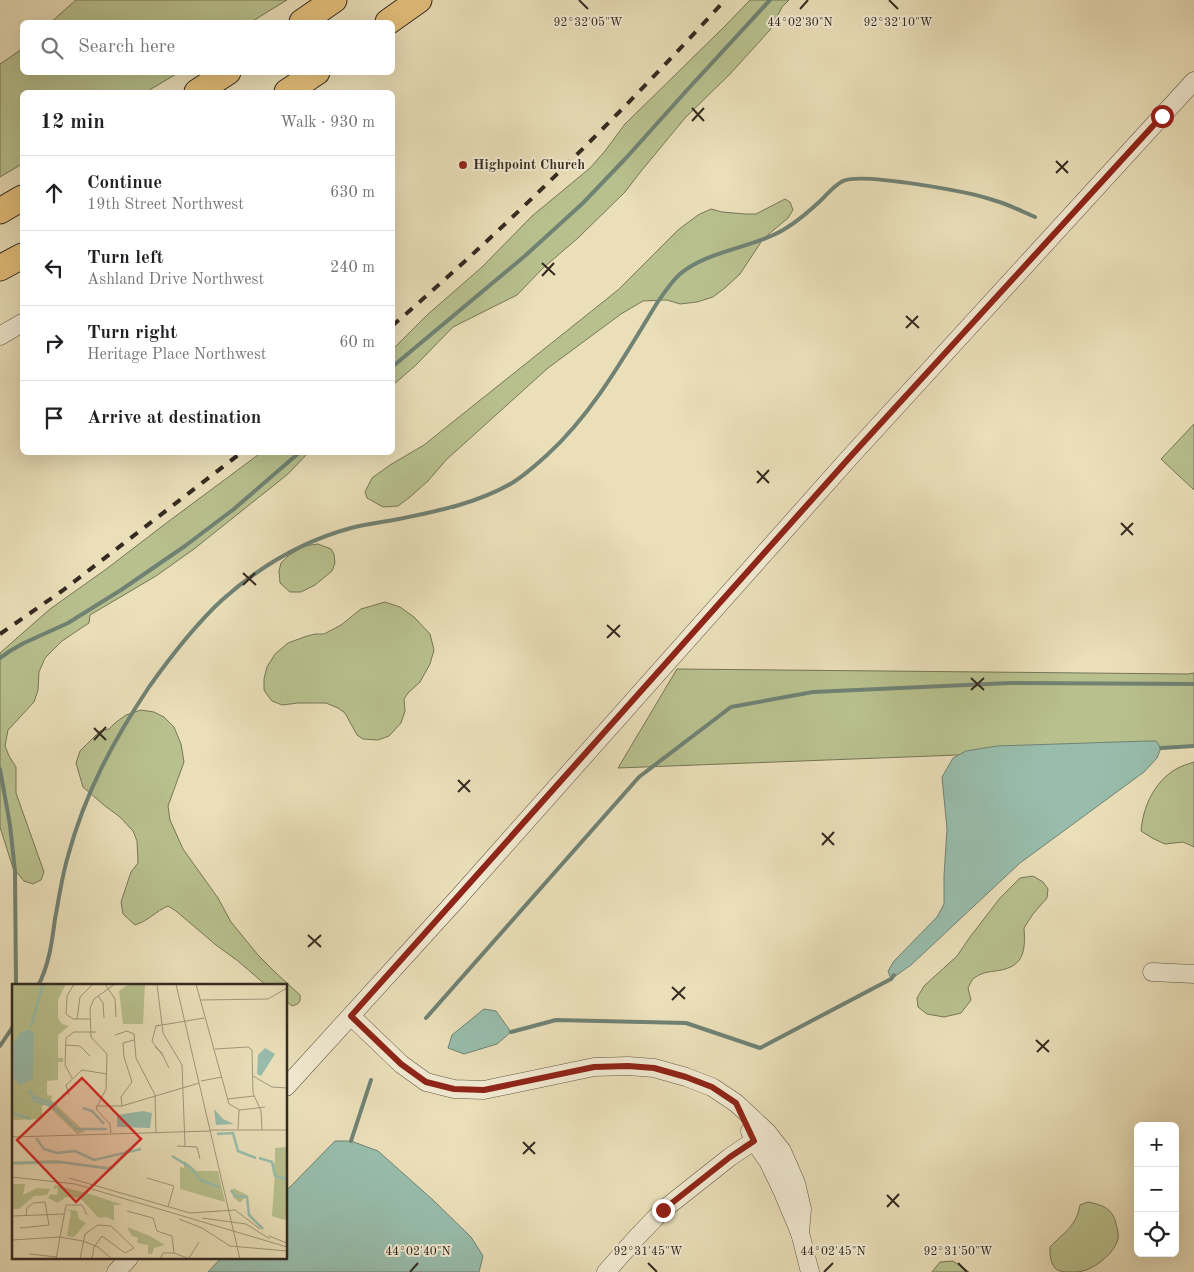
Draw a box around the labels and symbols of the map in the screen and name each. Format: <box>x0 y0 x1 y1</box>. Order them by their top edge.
text: 92°32'05"W <box>553 16 623 29</box>
text: 44°02'30"N <box>767 17 833 29</box>
text: 92°32'10"W <box>863 17 933 29</box>
route start <box>1151 105 1174 128</box>
place label: Highpoint Church <box>473 158 585 172</box>
marker: Highpoint Church <box>457 159 469 171</box>
inset map <box>12 984 288 1260</box>
route end <box>652 1199 675 1222</box>
text: 92°31'45"W <box>613 1245 683 1258</box>
text: 44°02'45"N <box>800 1245 866 1258</box>
text: 92°31'50"W <box>923 1245 993 1258</box>
text: 44°02'40"N <box>385 1246 451 1258</box>

